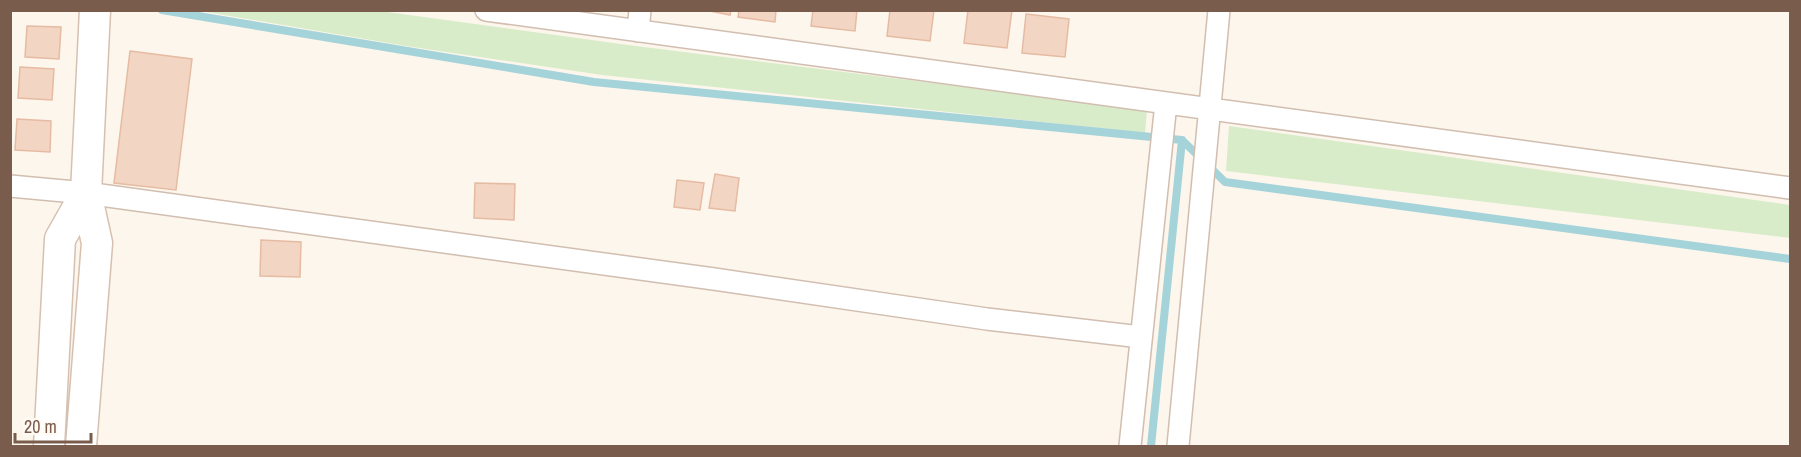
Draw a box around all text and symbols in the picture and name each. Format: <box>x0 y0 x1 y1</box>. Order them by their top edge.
scale bar <box>15 406 92 444</box>
text: 20 m <box>24 414 57 439</box>

